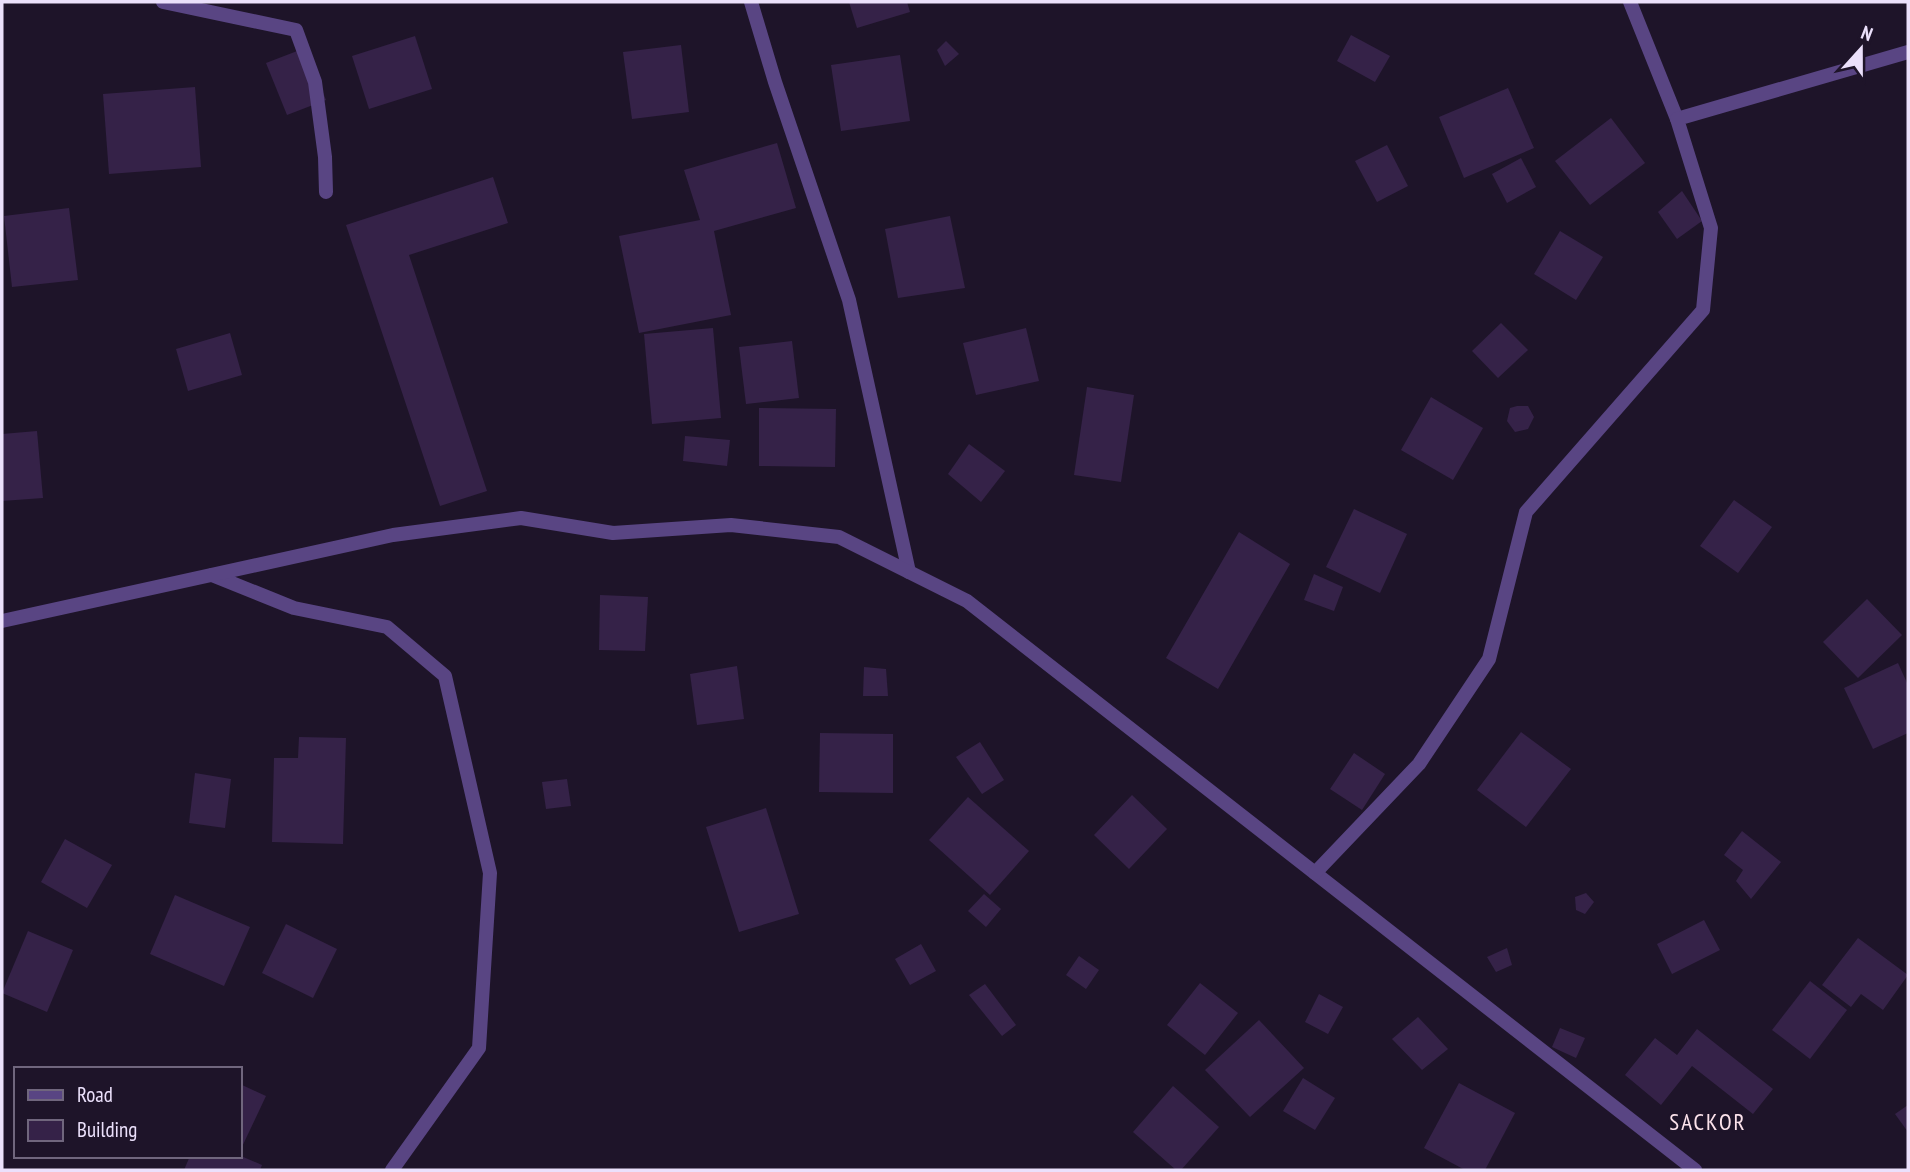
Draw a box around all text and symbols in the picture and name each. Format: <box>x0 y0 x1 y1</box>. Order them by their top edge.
north arrow <box>1826 14 1896 84</box>
text: N <box>1858 20 1876 46</box>
legend <box>14 1067 242 1158</box>
text: Road <box>77 1081 113 1108</box>
district label: SACKOR <box>1669 1107 1747 1136</box>
text: Building <box>77 1116 137 1143</box>

